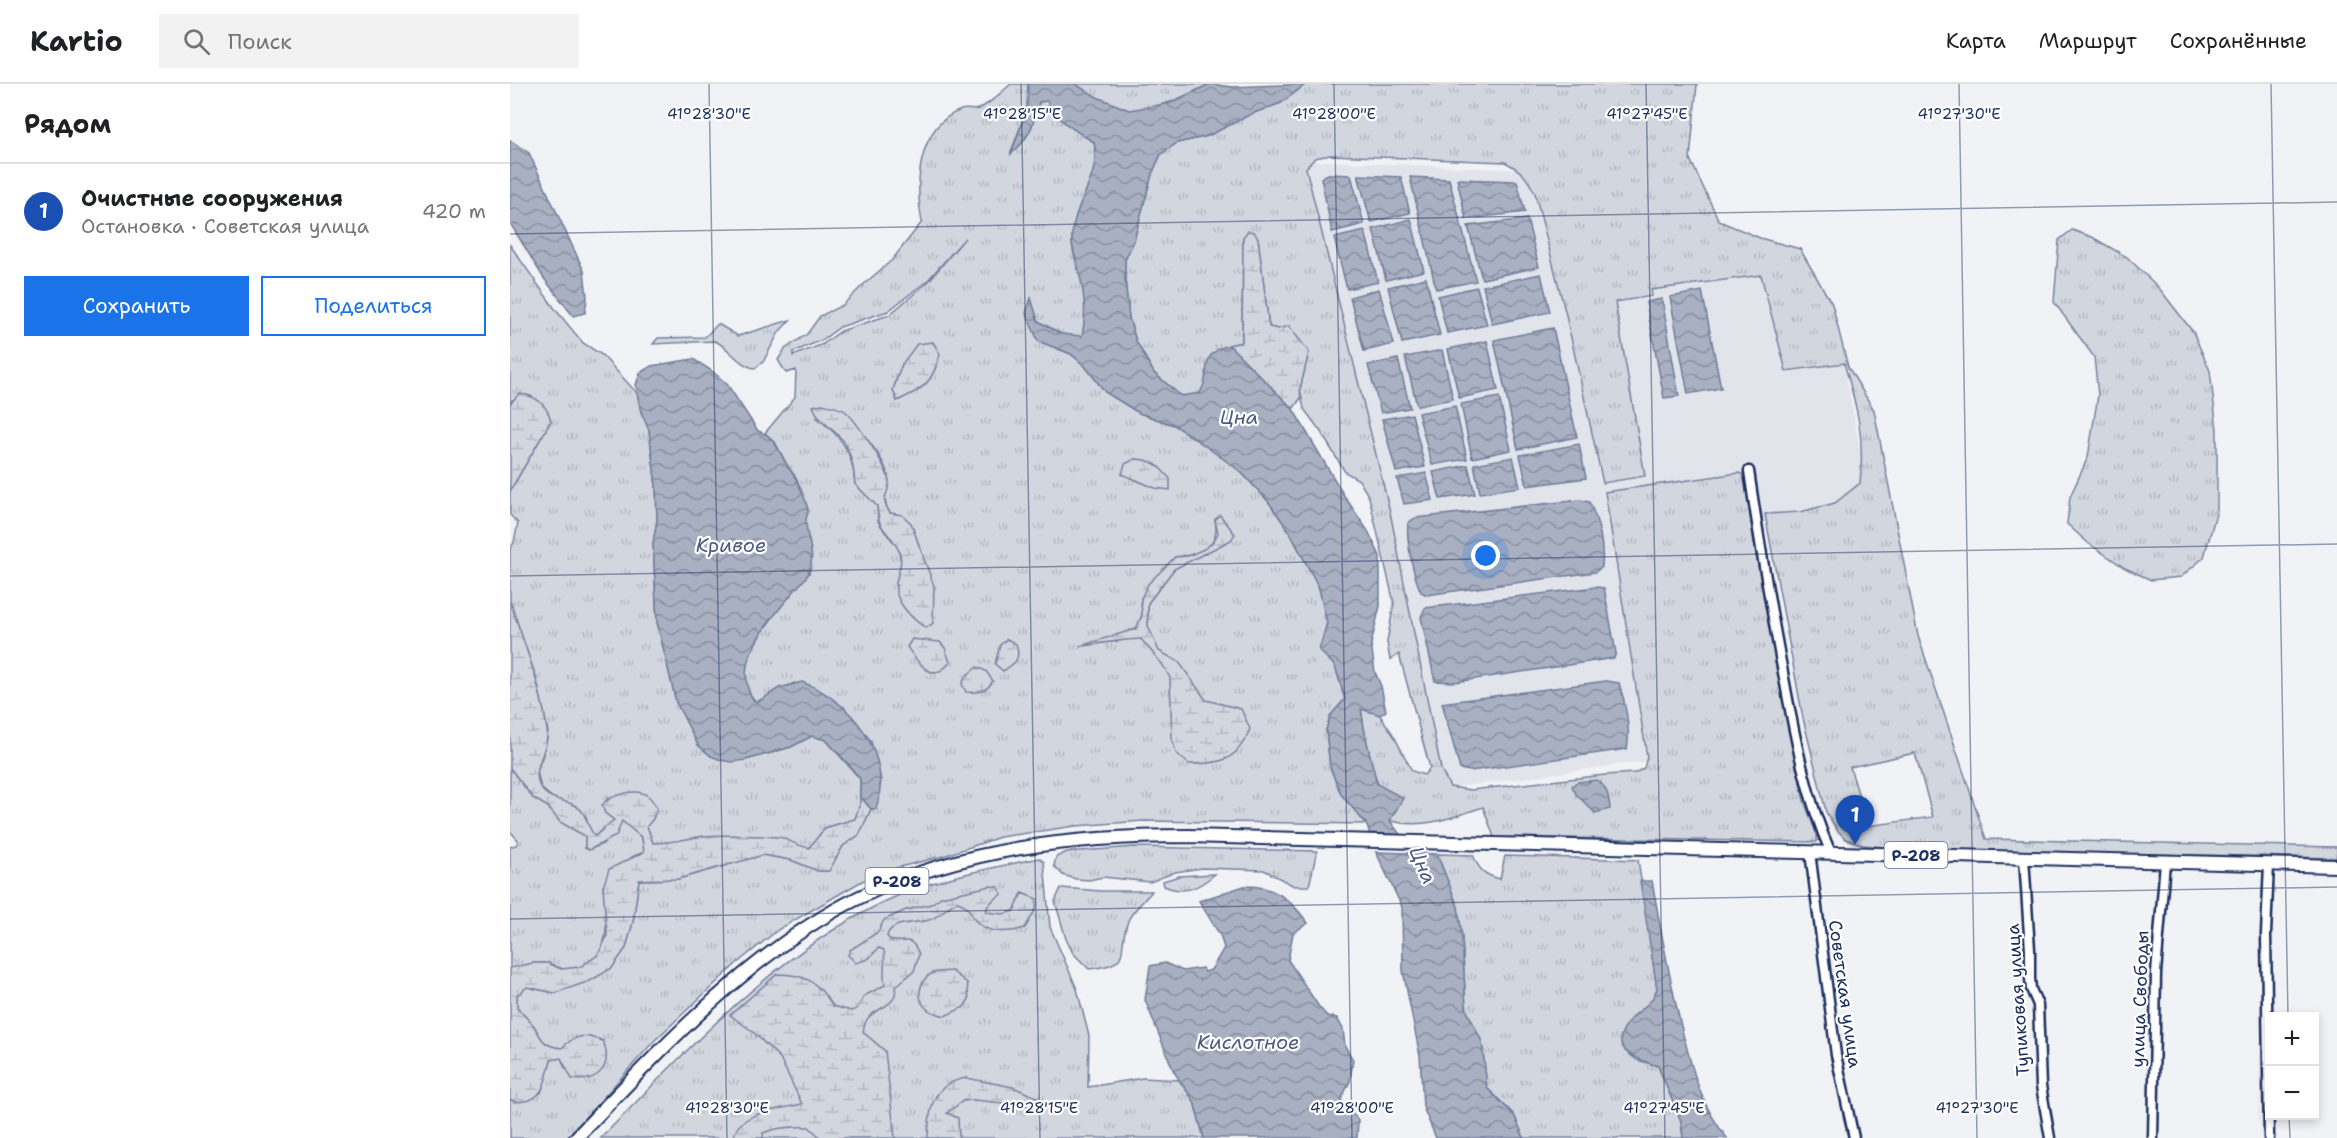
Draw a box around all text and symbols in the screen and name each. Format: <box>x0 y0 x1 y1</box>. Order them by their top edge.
search box <box>159 14 579 68</box>
text: Kartio <box>30 22 123 60</box>
icon: search <box>180 25 213 58</box>
text: Поиск <box>228 27 292 56</box>
text: Карта <box>1946 27 2006 55</box>
text: Маршрут <box>2039 27 2137 55</box>
text: Сохранённые <box>2170 27 2307 55</box>
text: 41°28'30"E <box>667 104 751 124</box>
text: 41°28'15"E <box>983 104 1061 124</box>
text: 41°28'00"E <box>1292 104 1376 124</box>
text: 41°27'45"E <box>1606 104 1688 124</box>
text: 41°27'30"E <box>1917 104 2001 124</box>
text: Рядом <box>24 106 111 141</box>
text: Очистные сооружения <box>81 184 343 213</box>
text: 1 <box>39 198 48 224</box>
text: 420 m <box>422 198 486 224</box>
text: Остановка · Советская улица <box>81 213 369 239</box>
button: Сохранить <box>24 276 249 336</box>
button: Поделиться <box>261 276 486 336</box>
water label: Цна <box>1220 404 1258 430</box>
water label: Кривое <box>696 532 766 558</box>
your location <box>1471 541 1500 570</box>
pin: 1 <box>1836 796 1874 845</box>
water label: Цна <box>1404 842 1442 888</box>
road number: Р-208 <box>1884 842 1948 868</box>
road number: Р-208 <box>866 868 928 894</box>
street label: Советская улица <box>1823 919 1867 1069</box>
street label: Тупиковая улица <box>2001 923 2035 1077</box>
street label: улица Свободы <box>2126 930 2154 1068</box>
map controls <box>2265 1012 2319 1120</box>
button: + <box>2265 1012 2319 1066</box>
water label: Кислотное <box>1197 1029 1299 1055</box>
button: − <box>2265 1066 2319 1120</box>
text: 41°28'30"E <box>685 1098 769 1118</box>
text: 41°28'15"E <box>1000 1098 1078 1118</box>
text: 41°28'00"E <box>1310 1098 1394 1118</box>
text: 41°27'45"E <box>1623 1098 1705 1118</box>
text: 41°27'30"E <box>1935 1098 2019 1118</box>

